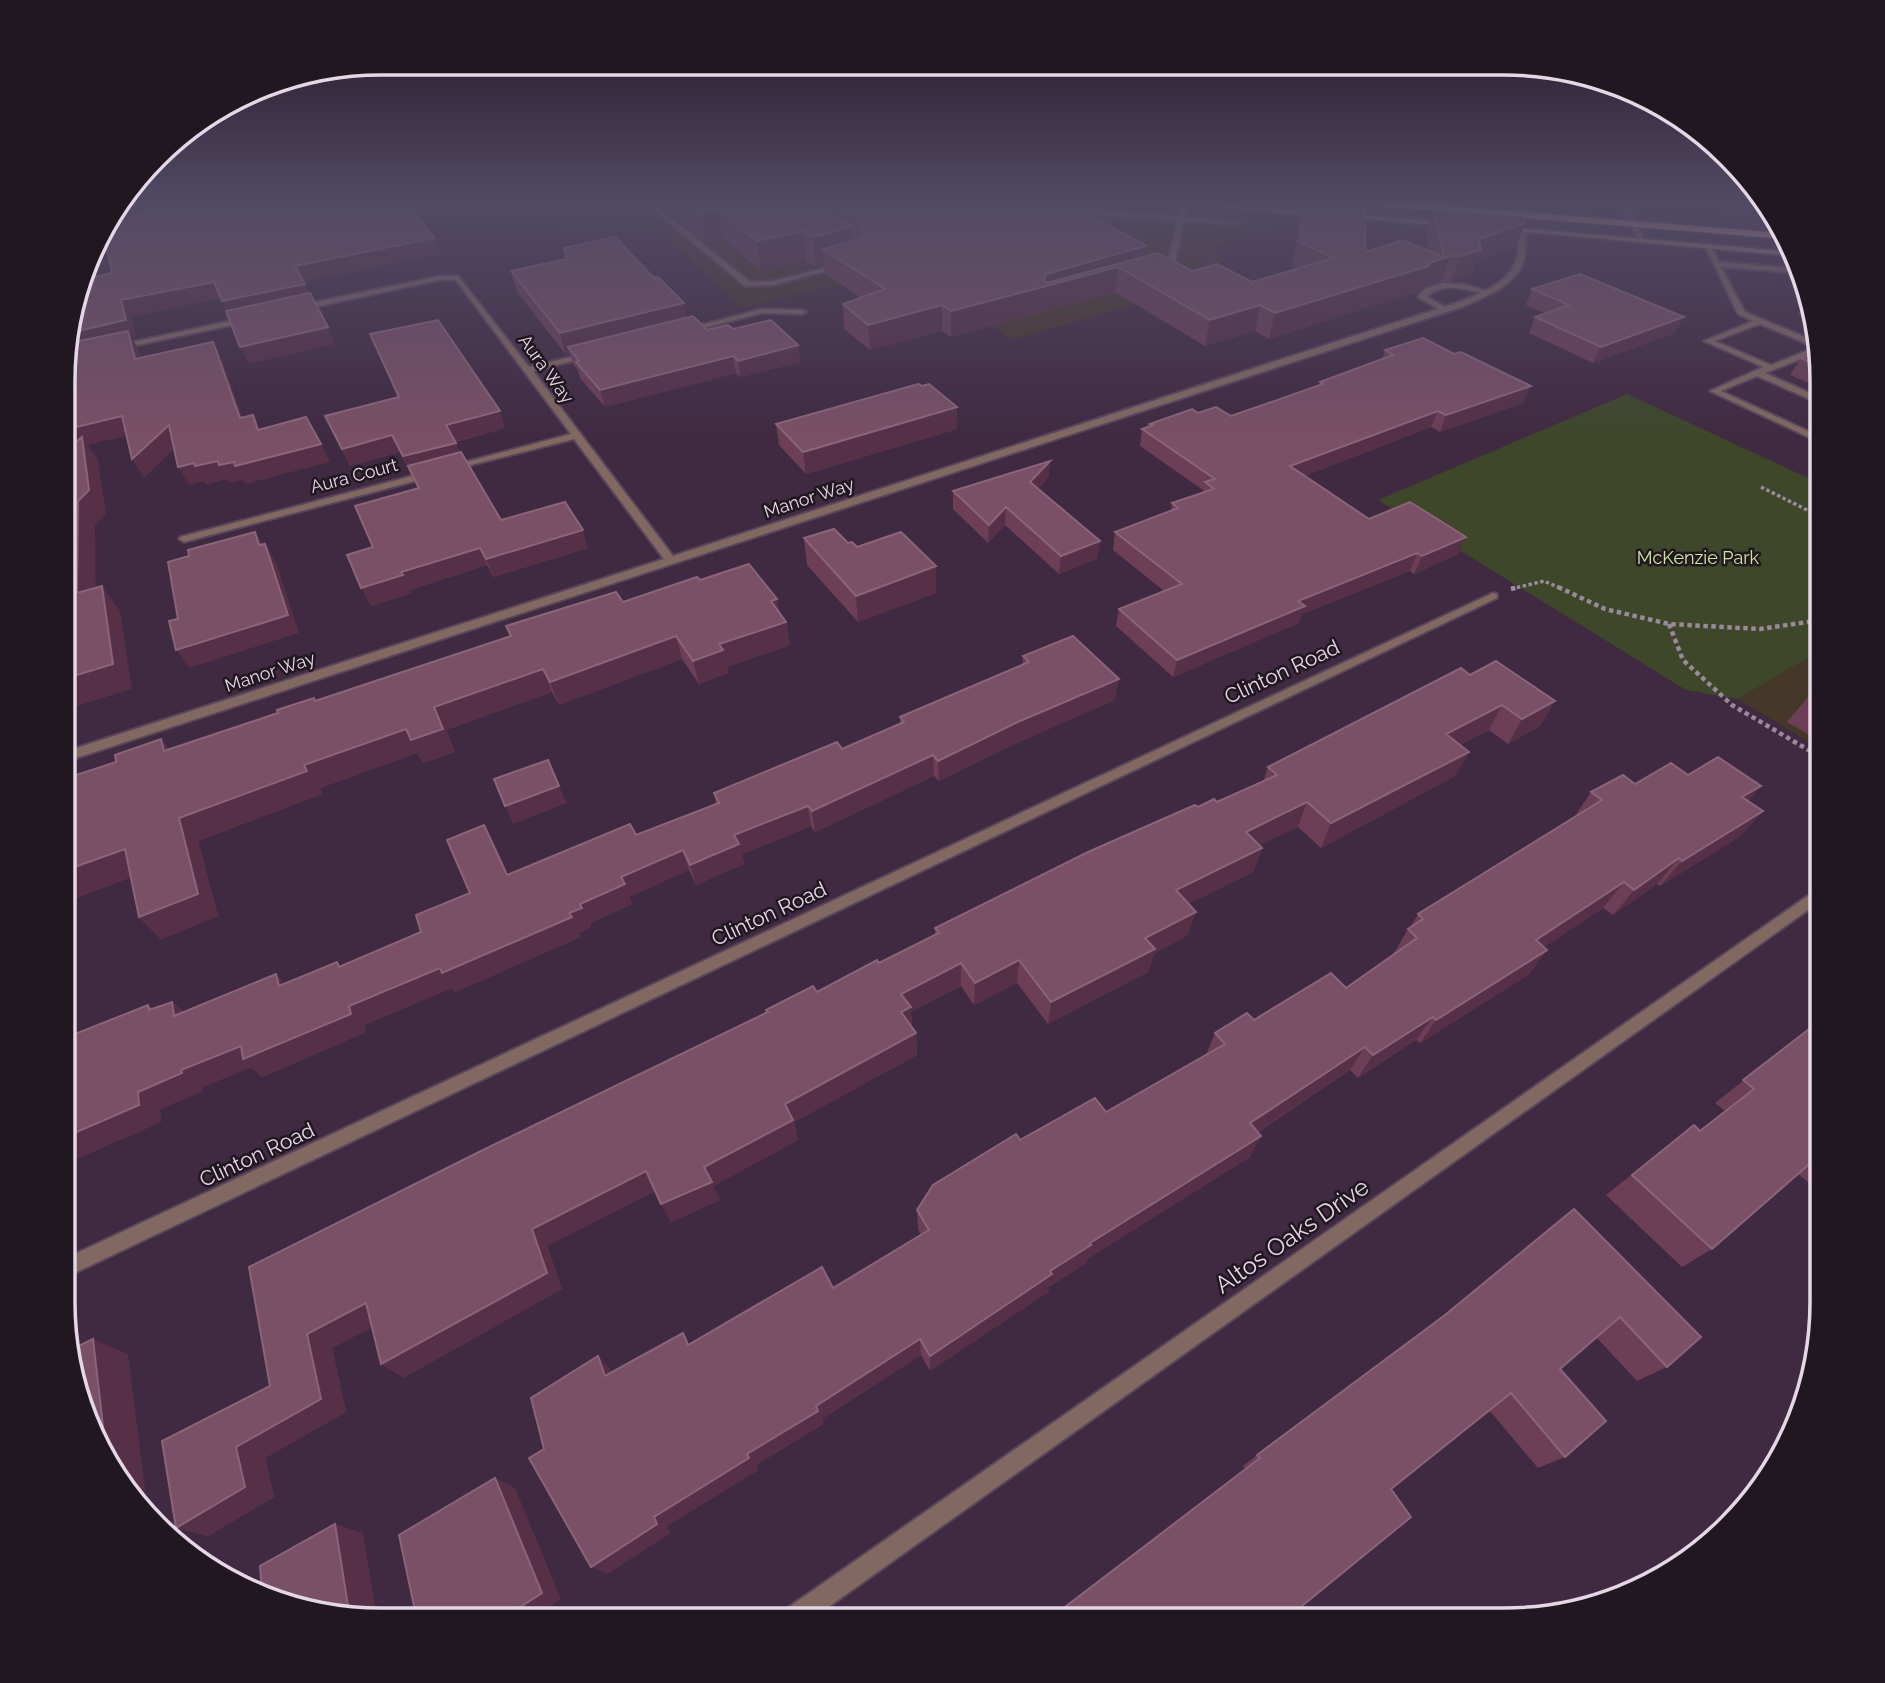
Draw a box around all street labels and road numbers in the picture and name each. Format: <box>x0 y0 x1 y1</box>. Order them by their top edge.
street label: Aura Way <box>514 330 579 407</box>
street label: Aura Court <box>308 454 400 497</box>
street label: Manor Way <box>761 473 857 522</box>
street label: Clinton Road <box>1220 634 1343 709</box>
street label: Manor Way <box>222 647 318 696</box>
street label: Clinton Road <box>707 876 830 951</box>
street label: Clinton Road <box>195 1117 318 1192</box>
street label: Altos Oaks Drive <box>1209 1172 1374 1299</box>

